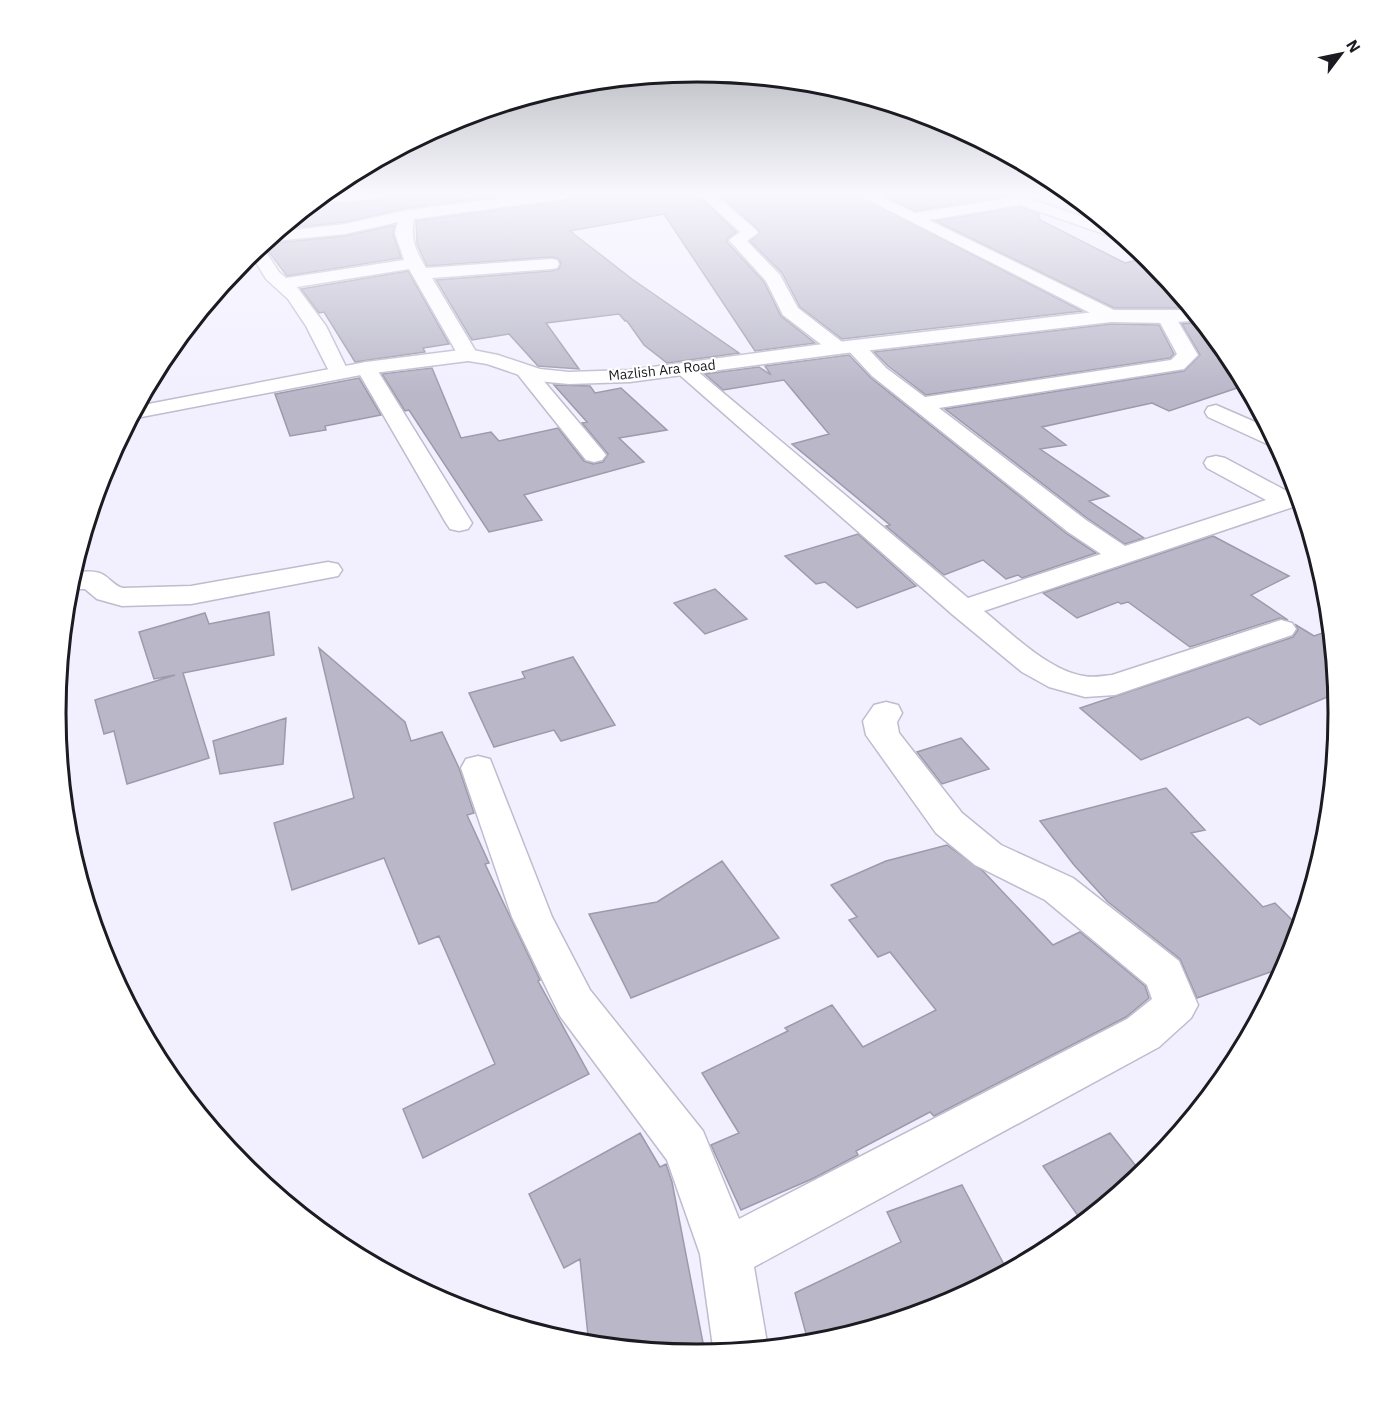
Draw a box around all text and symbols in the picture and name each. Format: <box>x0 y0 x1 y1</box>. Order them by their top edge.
north arrow <box>1311 24 1371 84</box>
text: N <box>1342 36 1365 56</box>
street label: Mazlish Ara Road <box>607 355 717 385</box>

